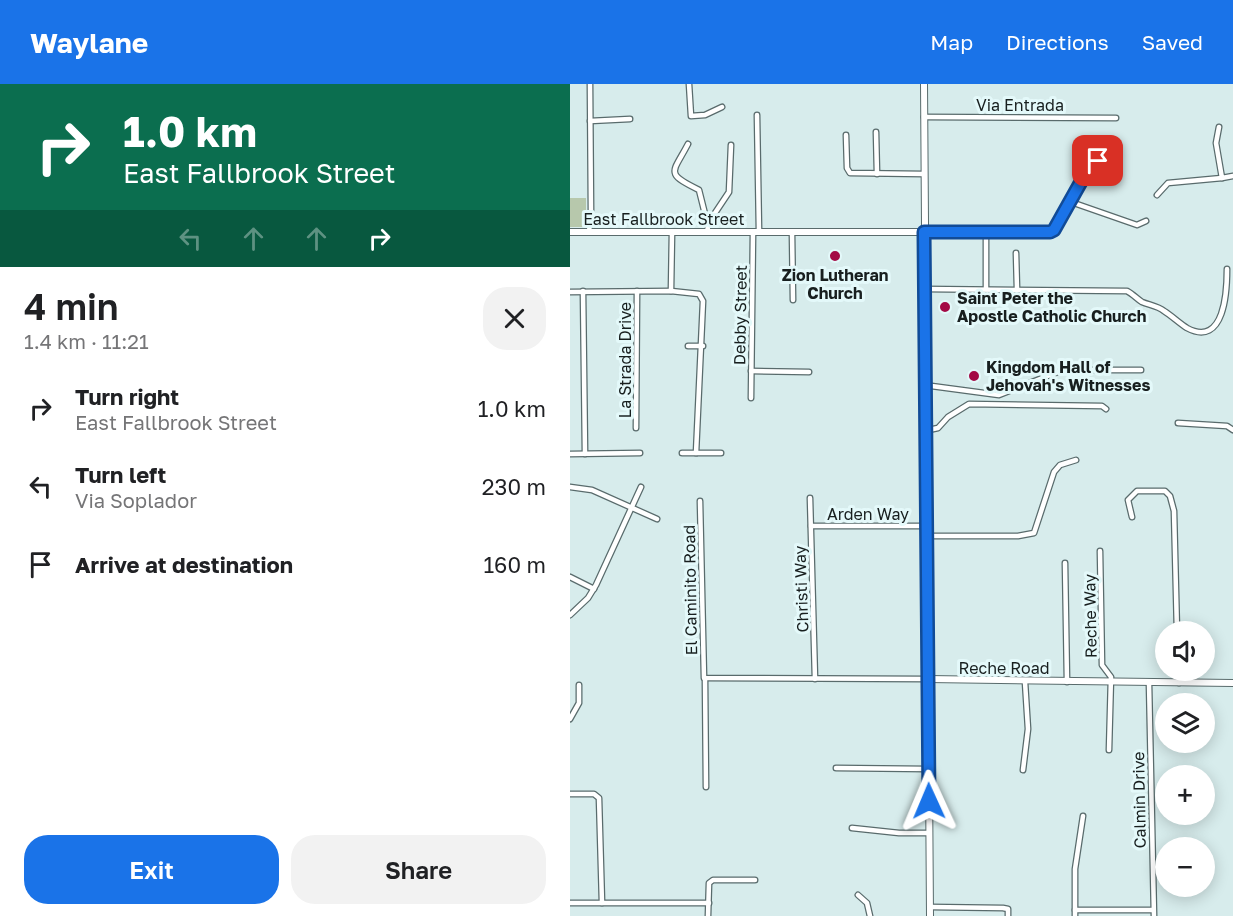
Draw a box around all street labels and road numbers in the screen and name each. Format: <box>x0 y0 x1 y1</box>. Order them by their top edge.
street label: Via Entrada <box>976 95 1064 115</box>
street label: East Fallbrook Street <box>583 209 745 229</box>
street label: Debby Street <box>729 265 751 365</box>
street label: La Strada Drive <box>615 302 635 418</box>
street label: Arden Way <box>827 504 909 524</box>
street label: El Caminito Road <box>679 525 701 655</box>
street label: Christi Way <box>789 545 813 633</box>
street label: Reche Way <box>1079 574 1101 658</box>
street label: Reche Road <box>958 658 1050 678</box>
street label: Calmin Drive <box>1128 751 1150 849</box>

